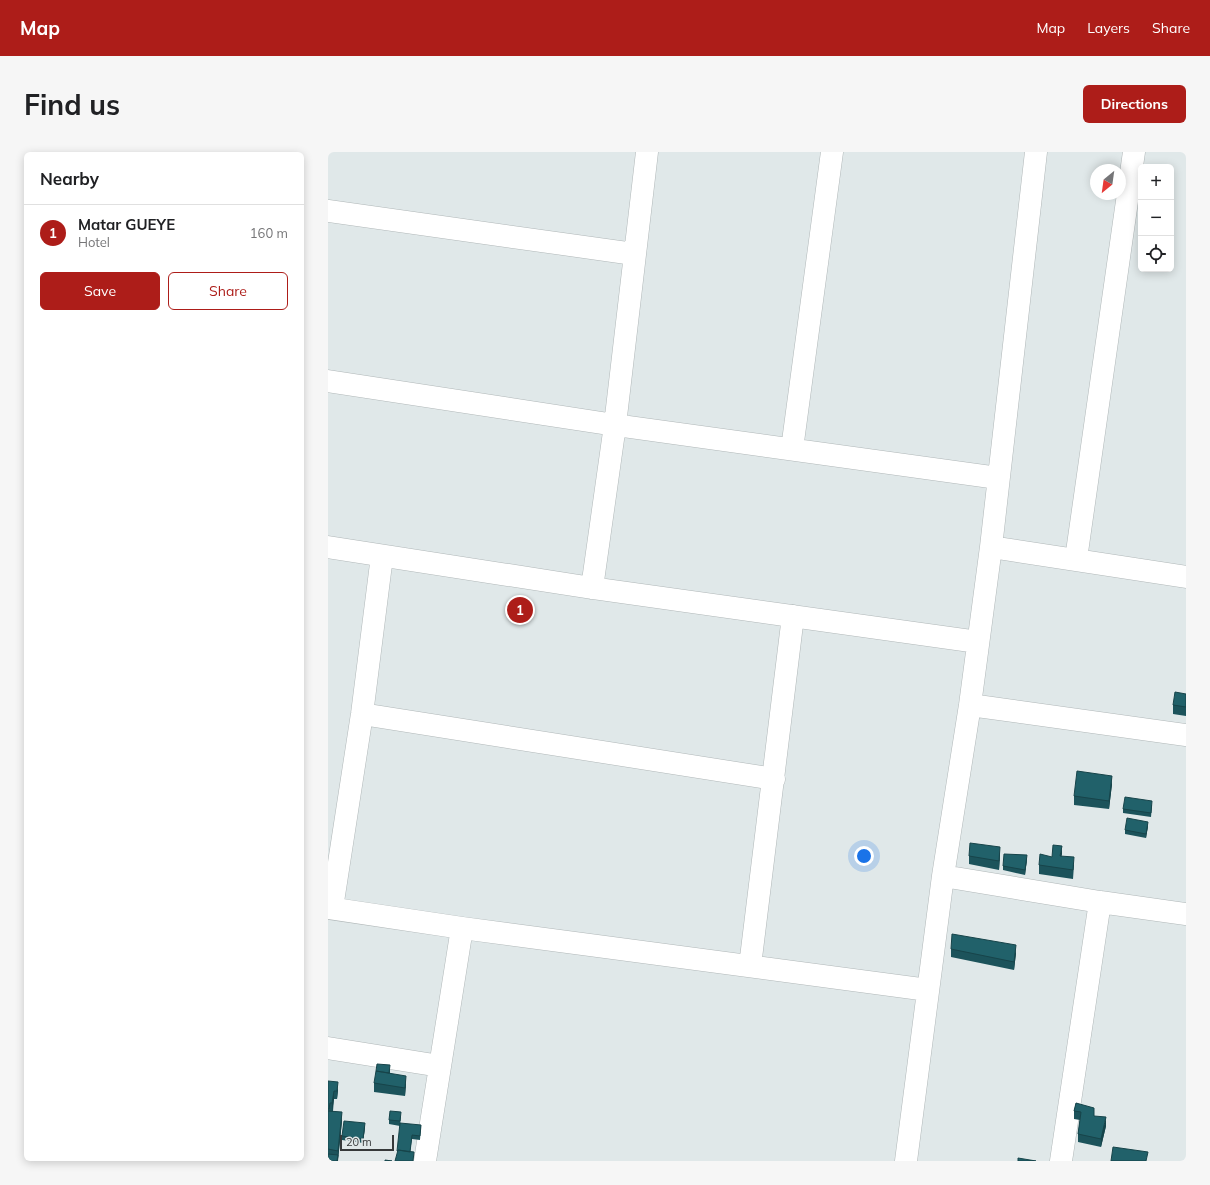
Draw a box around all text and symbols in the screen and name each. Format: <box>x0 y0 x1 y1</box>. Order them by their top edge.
text: Map <box>20 16 60 40</box>
text: Map <box>1036 19 1065 37</box>
text: Layers <box>1087 19 1130 37</box>
text: Share <box>1152 19 1190 37</box>
button: Directions <box>1083 85 1186 123</box>
text: Find us <box>24 87 120 122</box>
north arrow <box>1090 164 1126 200</box>
map controls <box>1138 164 1174 272</box>
button: + <box>1138 164 1174 200</box>
text: Nearby <box>40 168 99 189</box>
button: − <box>1138 200 1174 236</box>
text: Matar GUEYE <box>78 215 175 234</box>
text: 1 <box>49 225 57 241</box>
text: 160 m <box>250 225 288 241</box>
text: Hotel <box>78 234 110 250</box>
button: locate <box>1138 236 1174 272</box>
button: Save <box>40 272 160 310</box>
button: Share <box>168 272 288 310</box>
pin: 1 <box>507 595 533 625</box>
your location <box>854 846 874 866</box>
scale bar <box>340 1133 394 1152</box>
text: 20 m <box>346 1135 372 1149</box>

